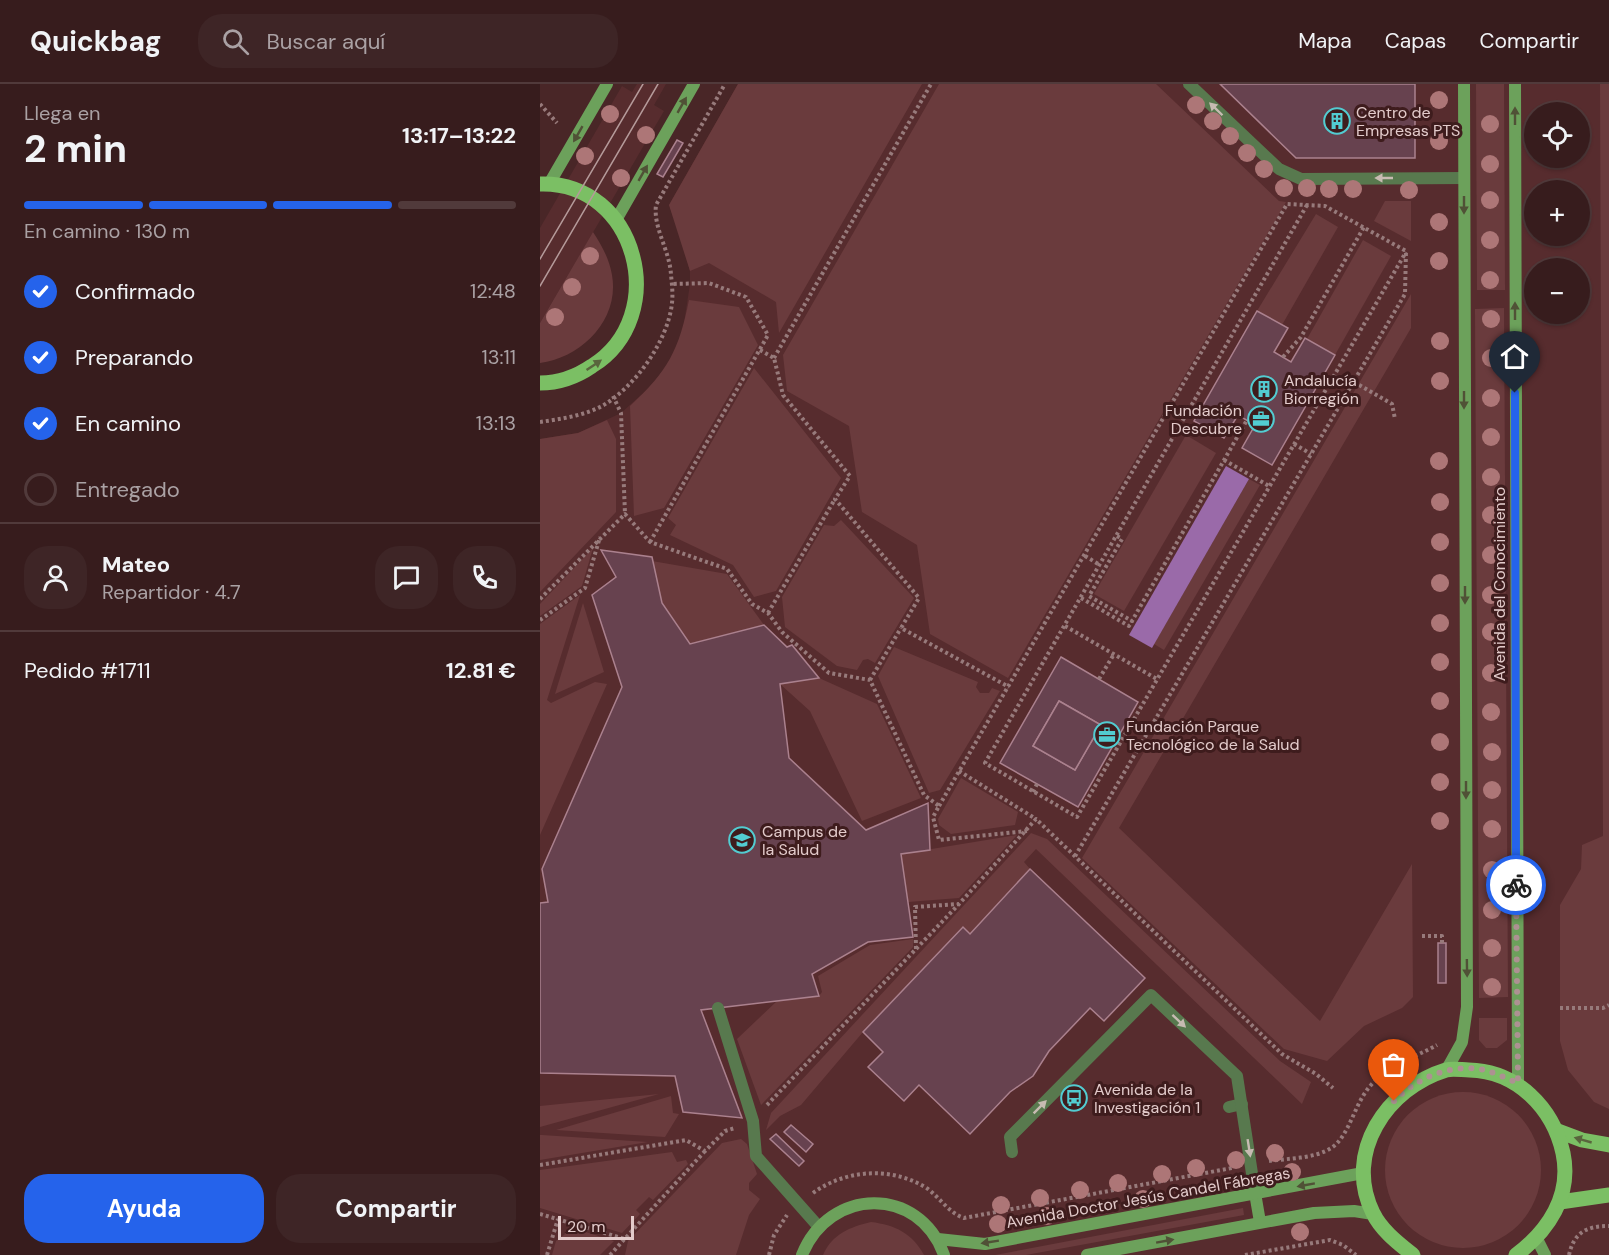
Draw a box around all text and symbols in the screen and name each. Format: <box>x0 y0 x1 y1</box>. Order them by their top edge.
search box <box>198 14 618 68</box>
text: Quickbag <box>30 23 162 60</box>
icon: search <box>219 25 252 58</box>
text: Buscar aquí <box>267 27 385 56</box>
text: Mapa <box>1298 27 1352 55</box>
text: Capas <box>1385 27 1446 55</box>
text: Compartir <box>1479 27 1579 55</box>
one-way arrow <box>677 96 687 113</box>
text: Llega en <box>24 100 101 126</box>
place label: Centro de Empresas PTS <box>1356 102 1460 141</box>
map controls <box>1524 102 1590 324</box>
button: locate <box>1524 102 1590 168</box>
one-way arrow <box>1209 103 1223 117</box>
building icon: Centro de Empresas PTS <box>1322 106 1352 136</box>
one-way arrow <box>1510 106 1520 125</box>
text: 13:17–13:22 <box>402 121 516 150</box>
text: 2 min <box>24 123 127 174</box>
one-way arrow <box>572 126 583 142</box>
one-way arrow <box>637 165 648 181</box>
one-way arrow <box>1375 173 1394 183</box>
button: + <box>1524 180 1590 246</box>
one-way arrow <box>1459 196 1469 215</box>
text: En camino · 130 m <box>24 218 190 244</box>
button: − <box>1524 258 1590 324</box>
icon: check <box>24 275 57 308</box>
text: Confirmado <box>75 277 195 306</box>
text: 12:48 <box>470 278 516 304</box>
one-way arrow <box>1510 301 1520 320</box>
pin <box>1489 331 1540 393</box>
icon: home <box>1498 340 1531 373</box>
icon: check <box>24 341 57 374</box>
text: Preparando <box>75 343 193 372</box>
text: 13:11 <box>481 344 516 370</box>
one-way arrow <box>586 359 603 370</box>
place label: Andalucía Biorregión <box>1284 370 1359 409</box>
building icon: Andalucía Biorregión <box>1249 374 1279 404</box>
one-way arrow <box>1459 391 1469 410</box>
place label: Fundación Descubre <box>1165 400 1242 439</box>
office icon: Fundación Descubre <box>1246 404 1276 434</box>
icon: check <box>24 407 57 440</box>
text: En camino <box>75 409 181 438</box>
text: 13:13 <box>476 410 516 436</box>
text: Entregado <box>75 475 180 504</box>
street label: Avenida del Conocimiento <box>1489 487 1510 681</box>
button: person <box>24 546 87 609</box>
button: chat <box>375 546 438 609</box>
button: phone <box>453 546 516 609</box>
text: Mateo <box>102 550 170 579</box>
text: Repartidor · 4.7 <box>102 579 241 605</box>
one-way arrow <box>1460 586 1470 605</box>
text: Pedido #1711 <box>24 656 151 685</box>
text: 12.81 € <box>446 656 516 685</box>
place label: Fundación Parque Tecnológico de la Salud <box>1126 716 1300 755</box>
office icon: Fundación Parque Tecnológico de la Salud <box>1092 720 1122 750</box>
one-way arrow <box>1461 781 1471 800</box>
place label: Campus de la Salud <box>762 821 847 860</box>
school or university icon: Campus de la Salud <box>727 825 757 855</box>
courier <box>1486 855 1546 915</box>
icon: bike <box>1500 869 1533 902</box>
one-way arrow <box>1462 959 1472 978</box>
one-way arrow <box>1171 1014 1185 1028</box>
pin <box>1368 1039 1419 1101</box>
icon: bag <box>1377 1048 1410 1081</box>
place label: Avenida de la Investigación 1 <box>1094 1079 1200 1118</box>
bus stop icon: Avenida de la Investigación 1 <box>1059 1083 1089 1113</box>
one-way arrow <box>1033 1100 1047 1114</box>
one-way arrow <box>1574 1135 1592 1144</box>
one-way arrow <box>1245 1139 1254 1158</box>
street label: Avenida Doctor Jesús Candel Fábregas <box>1004 1162 1292 1233</box>
button: Ayuda <box>24 1174 264 1243</box>
button: Compartir <box>276 1174 516 1243</box>
one-way arrow <box>1296 1181 1315 1190</box>
scale bar <box>558 1213 634 1240</box>
text: 20 m <box>567 1216 606 1237</box>
one-way arrow <box>1156 1236 1175 1245</box>
one-way arrow <box>980 1237 999 1246</box>

